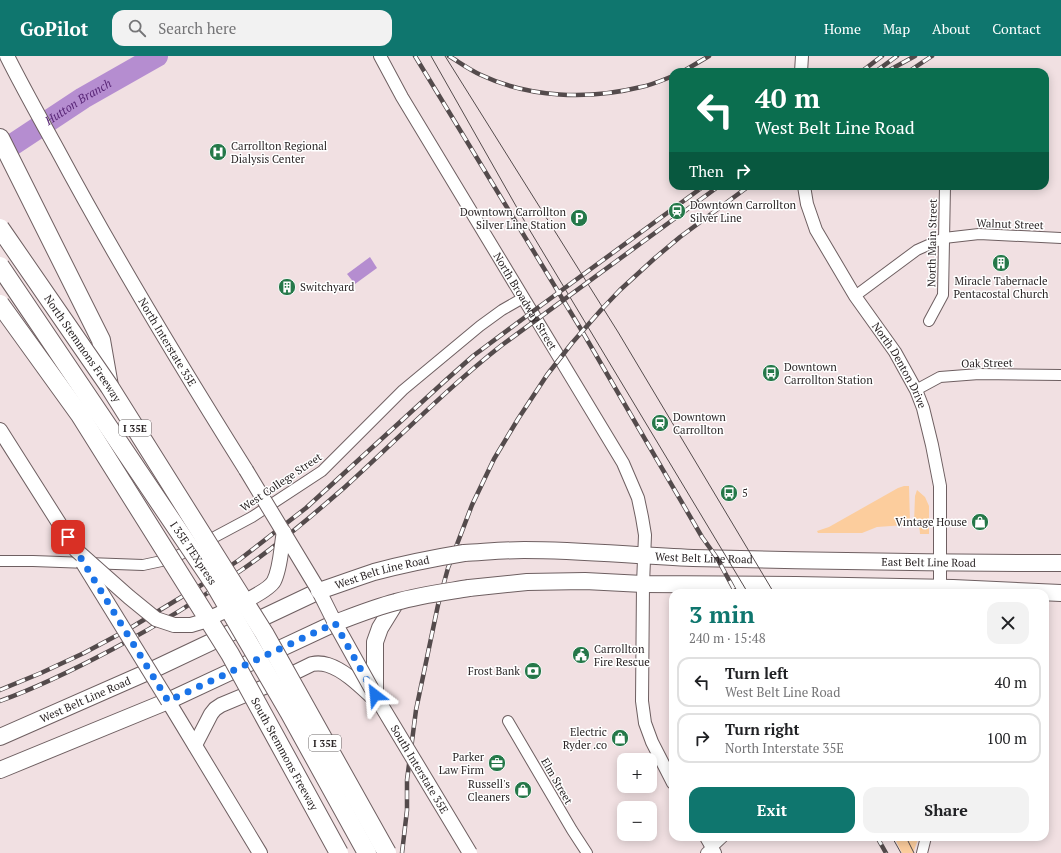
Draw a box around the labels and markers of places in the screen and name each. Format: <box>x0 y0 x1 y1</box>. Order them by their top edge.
place label: Carrollton Regional Dialysis Center <box>231 139 327 166</box>
hospital icon: Carrollton Regional Dialysis Center <box>208 142 228 162</box>
place label: Downtown Carrollton Silver Line <box>690 198 796 225</box>
station icon: Downtown Carrollton Silver Line <box>667 201 687 221</box>
place label: Downtown Carrollton Silver Line Station <box>460 205 566 232</box>
parking icon: Downtown Carrollton Silver Line Station <box>569 208 589 228</box>
building icon: Miracle Tabernacle Pentacostal Church <box>991 253 1011 273</box>
place label: Miracle Tabernacle Pentacostal Church <box>954 274 1049 301</box>
building icon: Switchyard <box>277 277 297 297</box>
place label: Switchyard <box>300 280 354 294</box>
place label: Downtown Carrollton Station <box>784 360 873 387</box>
bus stop icon: Downtown Carrollton Station <box>761 363 781 383</box>
place label: Downtown Carrollton <box>673 410 726 437</box>
station icon: Downtown Carrollton <box>650 413 670 433</box>
bus stop icon: 5 <box>719 483 739 503</box>
place label: 5 <box>742 486 748 500</box>
shop icon: Vintage House <box>970 512 990 532</box>
place label: Vintage House <box>895 515 967 529</box>
pin <box>51 520 85 554</box>
place label: Carrollton Fire Rescue <box>594 642 650 669</box>
public building icon: Carrollton Fire Rescue <box>571 645 591 665</box>
bank icon: Frost Bank <box>523 661 543 681</box>
place label: Frost Bank <box>468 664 520 678</box>
place label: Electric Ryder .co <box>563 725 607 752</box>
shop icon: Electric Ryder .co <box>610 728 630 748</box>
place label: Parker Law Firm <box>439 750 485 777</box>
office icon: Parker Law Firm <box>487 753 507 773</box>
place label: Russell's Cleaners <box>467 777 510 804</box>
shop icon: Russell's Cleaners <box>513 780 533 800</box>

